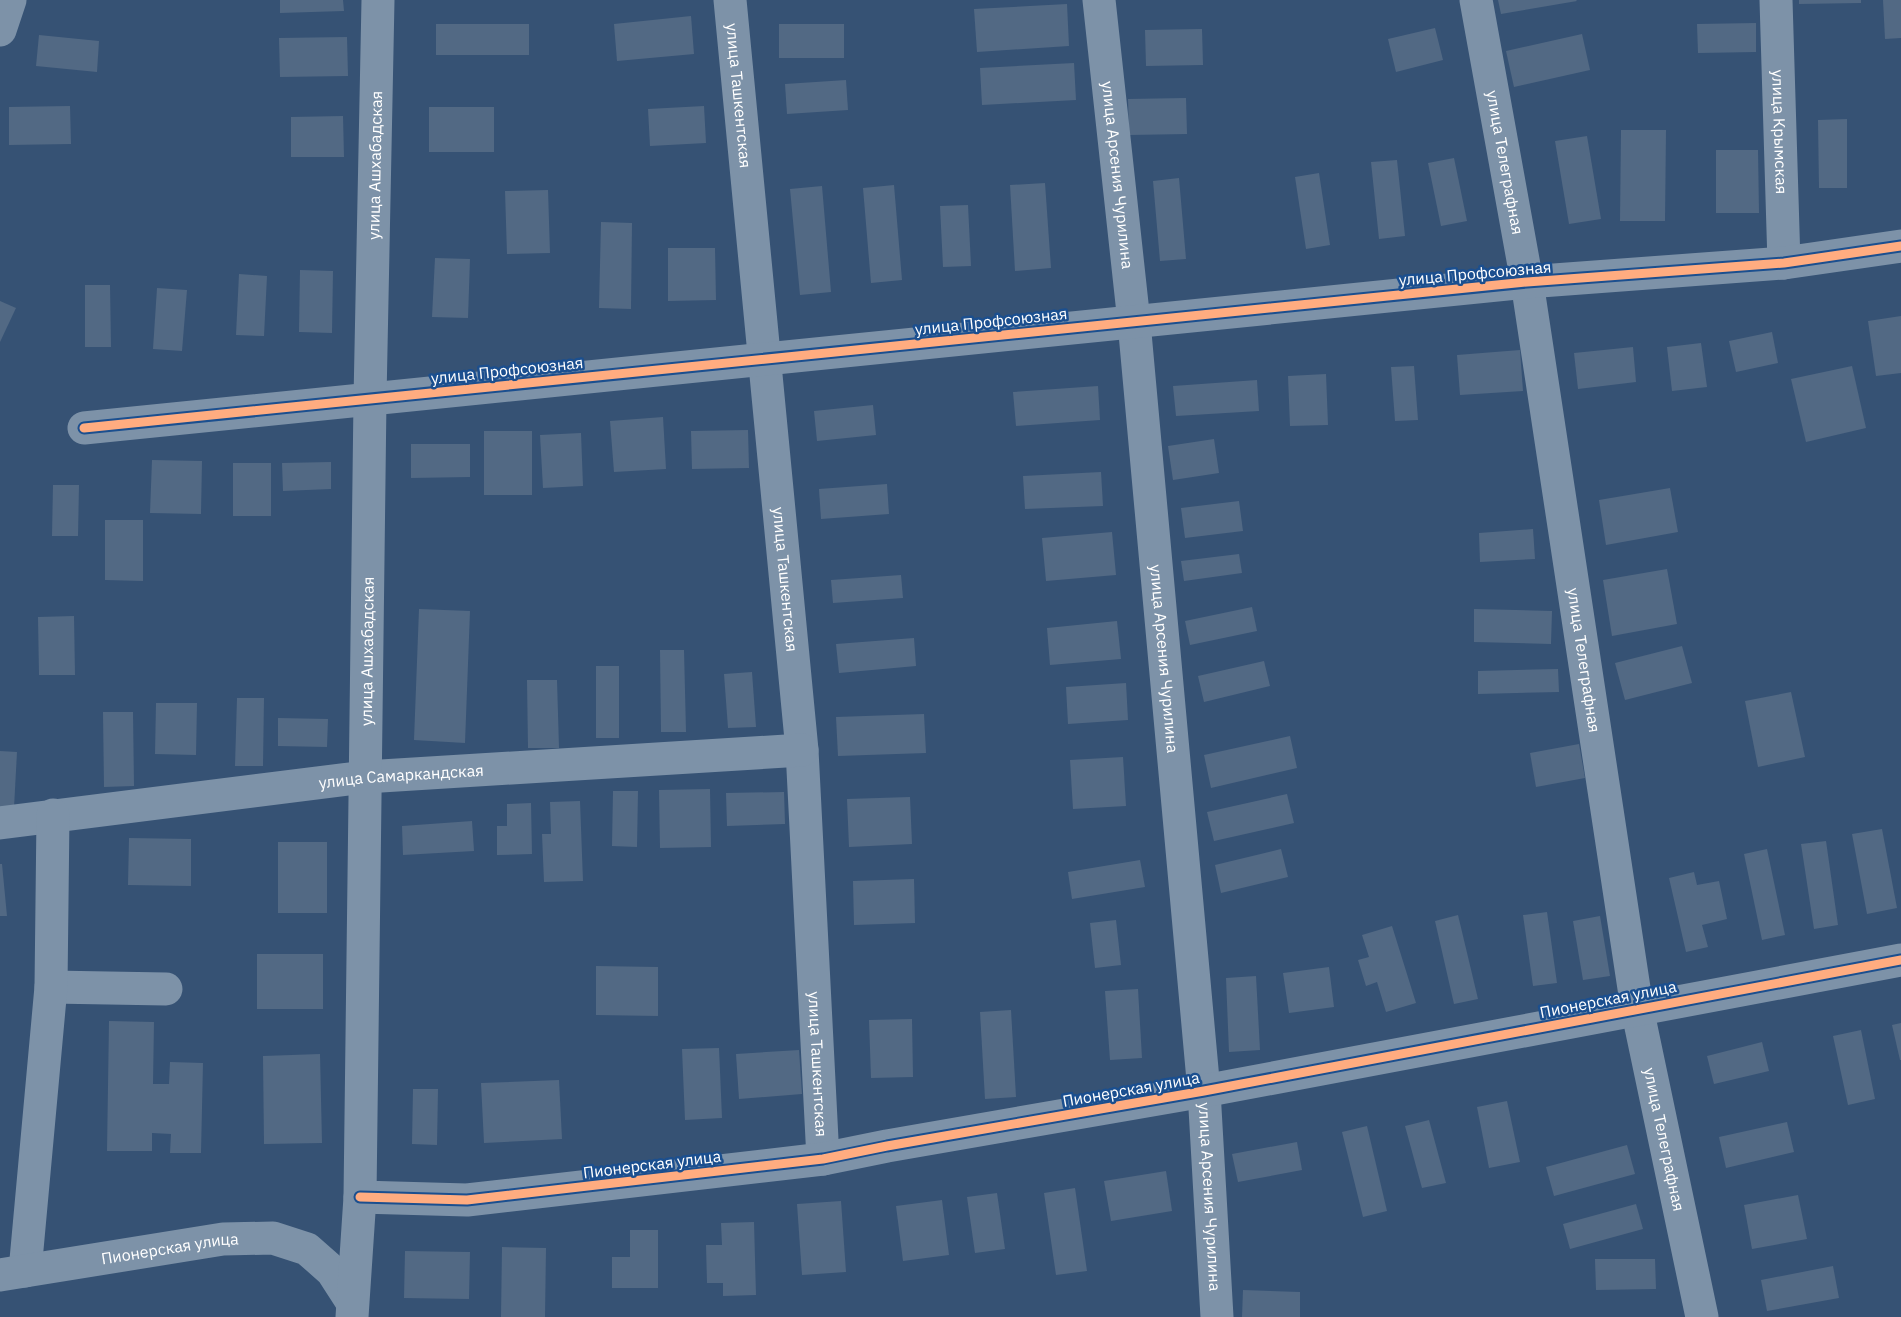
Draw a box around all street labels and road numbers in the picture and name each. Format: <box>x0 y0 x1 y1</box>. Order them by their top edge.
street label: улица Ташкентская <box>722 22 756 169</box>
street label: улица Крымская <box>1768 69 1792 194</box>
street label: улица Арсения Чурилина <box>1098 80 1138 270</box>
street label: улица Телеграфная <box>1483 89 1528 236</box>
street label: улица Ашхабадская <box>363 91 386 240</box>
street label: улица Профсоюзная <box>1398 256 1552 290</box>
street label: улица Профсоюзная <box>914 303 1068 339</box>
street label: улица Профсоюзная <box>430 352 584 388</box>
street label: улица Ташкентская <box>769 506 803 653</box>
street label: улица Арсения Чурилина <box>1146 564 1183 754</box>
street label: улица Ашхабадская <box>356 577 378 726</box>
street label: улица Телеграфная <box>1563 586 1605 734</box>
street label: улица Самаркандская <box>317 760 484 793</box>
street label: Пионерская улица <box>1538 976 1678 1022</box>
street label: улица Ташкентская <box>804 991 832 1137</box>
street label: улица Телеграфная <box>1640 1066 1689 1213</box>
street label: Пионерская улица <box>1061 1067 1202 1111</box>
street label: улица Арсения Чурилина <box>1195 1102 1226 1292</box>
street label: Пионерская улица <box>582 1146 723 1182</box>
street label: Пионерская улица <box>100 1229 239 1269</box>

